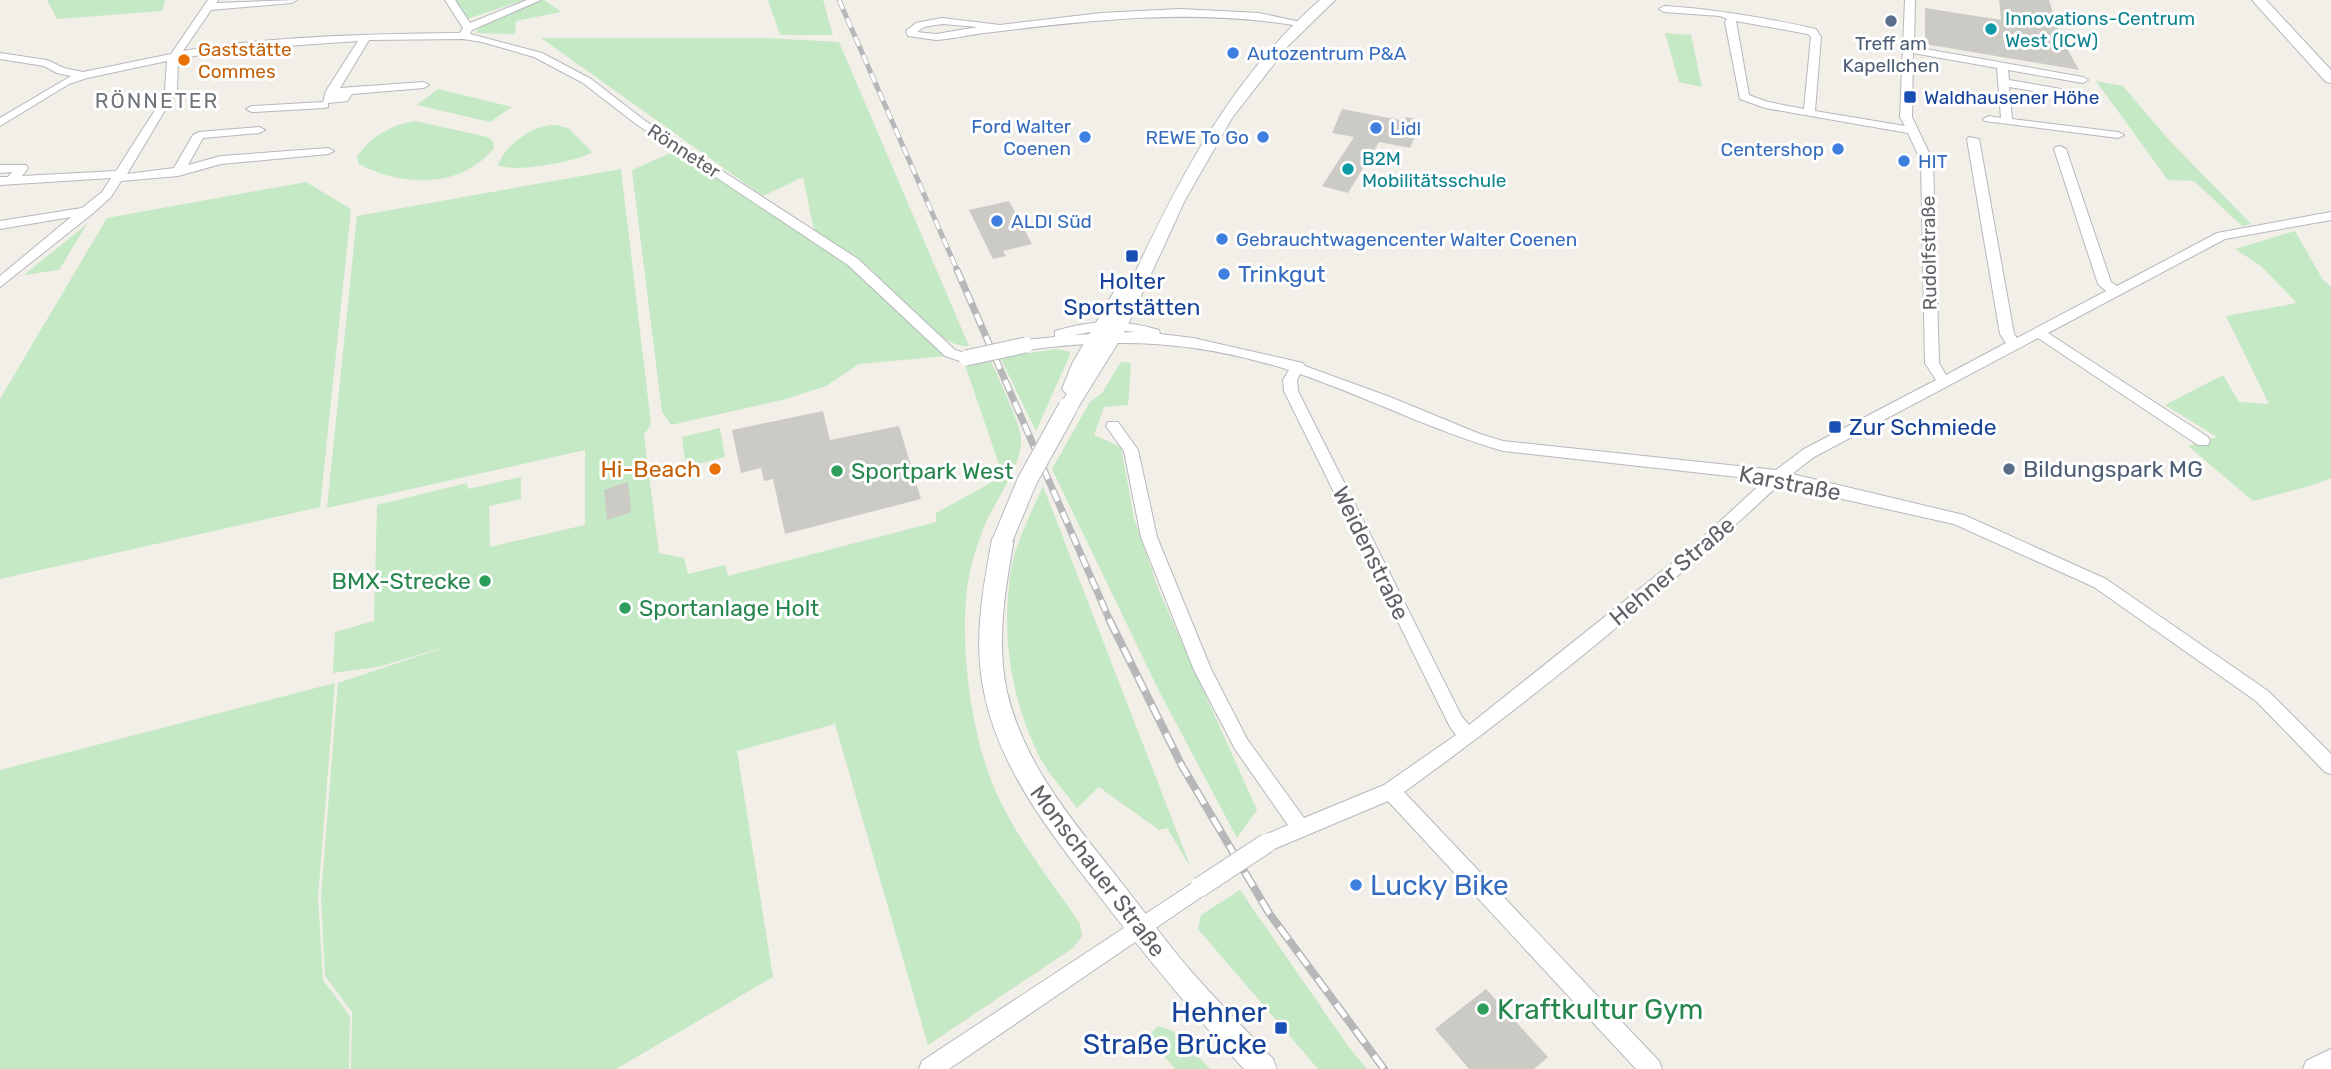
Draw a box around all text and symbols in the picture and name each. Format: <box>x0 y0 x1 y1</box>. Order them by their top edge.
place label: Innovations-Centrum West (ICW) <box>2005 7 2195 52</box>
marker: Treff am Kapellchen <box>1883 13 1899 29</box>
marker: Innovations-Centrum West (ICW) <box>1983 21 1999 37</box>
place label: Treff am Kapellchen <box>1842 32 1940 77</box>
place label: Gaststätte Commes <box>198 38 292 83</box>
place label: Autozentrum P&A <box>1247 42 1407 65</box>
marker: Autozentrum P&A <box>1225 45 1241 61</box>
marker: Gaststätte Commes <box>176 52 192 68</box>
place label: Waldhausener Höhe <box>1924 86 2099 109</box>
district label: RÖNNETER <box>95 88 219 113</box>
marker: Waldhausener Höhe <box>1902 89 1918 105</box>
place label: Ford Walter Coenen <box>971 115 1072 160</box>
place label: Lidl <box>1390 117 1421 140</box>
street label: Rönneter <box>643 119 725 183</box>
marker: Lidl <box>1368 120 1384 136</box>
place label: REWE To Go <box>1146 126 1249 149</box>
marker: Ford Walter Coenen <box>1077 129 1093 145</box>
marker: REWE To Go <box>1255 129 1271 145</box>
place label: Centershop <box>1721 138 1824 161</box>
marker: Centershop <box>1830 141 1846 157</box>
place label: B2M Mobilitätsschule <box>1362 147 1507 192</box>
place label: HIT <box>1918 150 1948 173</box>
marker: HIT <box>1896 153 1912 169</box>
marker: B2M Mobilitätsschule <box>1340 161 1356 177</box>
street label: Rudolfstraße <box>1917 196 1941 310</box>
place label: ALDI Süd <box>1011 210 1092 233</box>
marker: ALDI Süd <box>989 213 1005 229</box>
place label: Gebrauchtwagencenter Walter Coenen <box>1236 228 1577 251</box>
marker: Gebrauchtwagencenter Walter Coenen <box>1214 231 1230 247</box>
marker: Holter Sportstätten <box>1124 248 1140 264</box>
place label: Trinkgut <box>1238 260 1326 288</box>
marker: Trinkgut <box>1216 266 1232 282</box>
place label: Holter Sportstätten <box>1063 267 1201 321</box>
place label: Zur Schmiede <box>1849 413 1997 441</box>
marker: Zur Schmiede <box>1827 419 1843 435</box>
place label: Hi-Beach <box>600 455 701 483</box>
place label: Bildungspark MG <box>2023 455 2203 483</box>
place label: Sportpark West <box>851 457 1014 485</box>
street label: Karstraße <box>1737 459 1843 507</box>
marker: Hi-Beach <box>707 461 723 477</box>
marker: Bildungspark MG <box>2001 461 2017 477</box>
marker: Sportpark West <box>829 463 845 479</box>
street label: Weidenstraße <box>1327 482 1415 624</box>
street label: Hehner Straße <box>1604 510 1740 632</box>
place label: BMX-Strecke <box>332 567 471 595</box>
marker: BMX-Strecke <box>477 573 493 589</box>
place label: Sportanlage Holt <box>639 594 819 622</box>
marker: Sportanlage Holt <box>617 600 633 616</box>
street label: Monschauer Straße <box>1024 779 1172 963</box>
place label: Lucky Bike <box>1370 869 1509 902</box>
marker: Lucky Bike <box>1348 877 1364 893</box>
place label: Kraftkultur Gym <box>1497 993 1703 1026</box>
place label: Hehner Straße Brücke <box>1083 996 1267 1061</box>
marker: Kraftkultur Gym <box>1475 1001 1491 1017</box>
marker: Hehner Straße Brücke <box>1273 1020 1289 1036</box>

